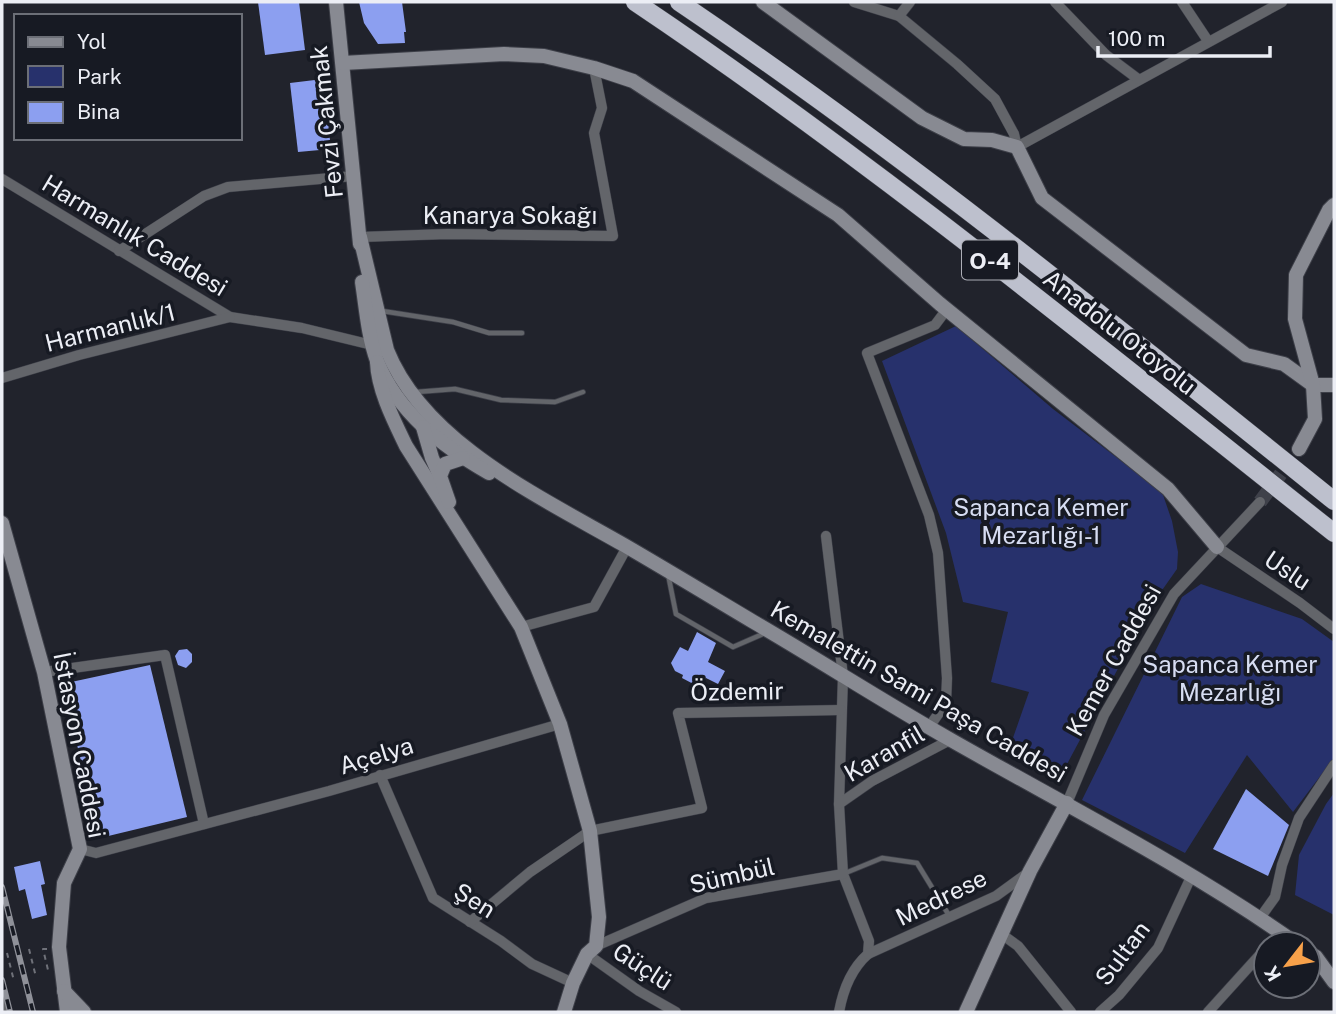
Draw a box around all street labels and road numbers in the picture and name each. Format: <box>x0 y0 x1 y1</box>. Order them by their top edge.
street label: Fevzi Çakmak <box>304 44 348 200</box>
street label: Harmanlık Caddesi <box>37 169 233 301</box>
street label: Kanarya Sokağı <box>423 201 597 229</box>
road number: O-4 <box>962 241 1018 280</box>
street label: Anadolu Otoyolu <box>1038 264 1202 400</box>
street label: Harmanlık/1 <box>42 297 178 357</box>
street label: Uslu <box>1260 544 1316 596</box>
street label: Kemer Caddesi <box>1060 579 1166 741</box>
street label: Kemalettin Sami Paşa Caddesi <box>766 595 1072 787</box>
street label: İstasyon Caddesi <box>48 650 112 840</box>
street label: Özdemir <box>690 675 784 706</box>
street label: Karanfil <box>839 719 929 787</box>
street label: Açelya <box>336 731 416 779</box>
street label: Sümbül <box>687 852 777 898</box>
street label: Medrese <box>891 863 991 931</box>
street label: Şen <box>449 877 501 923</box>
street label: Sultan <box>1089 915 1155 991</box>
street label: Güçlü <box>608 936 678 996</box>

